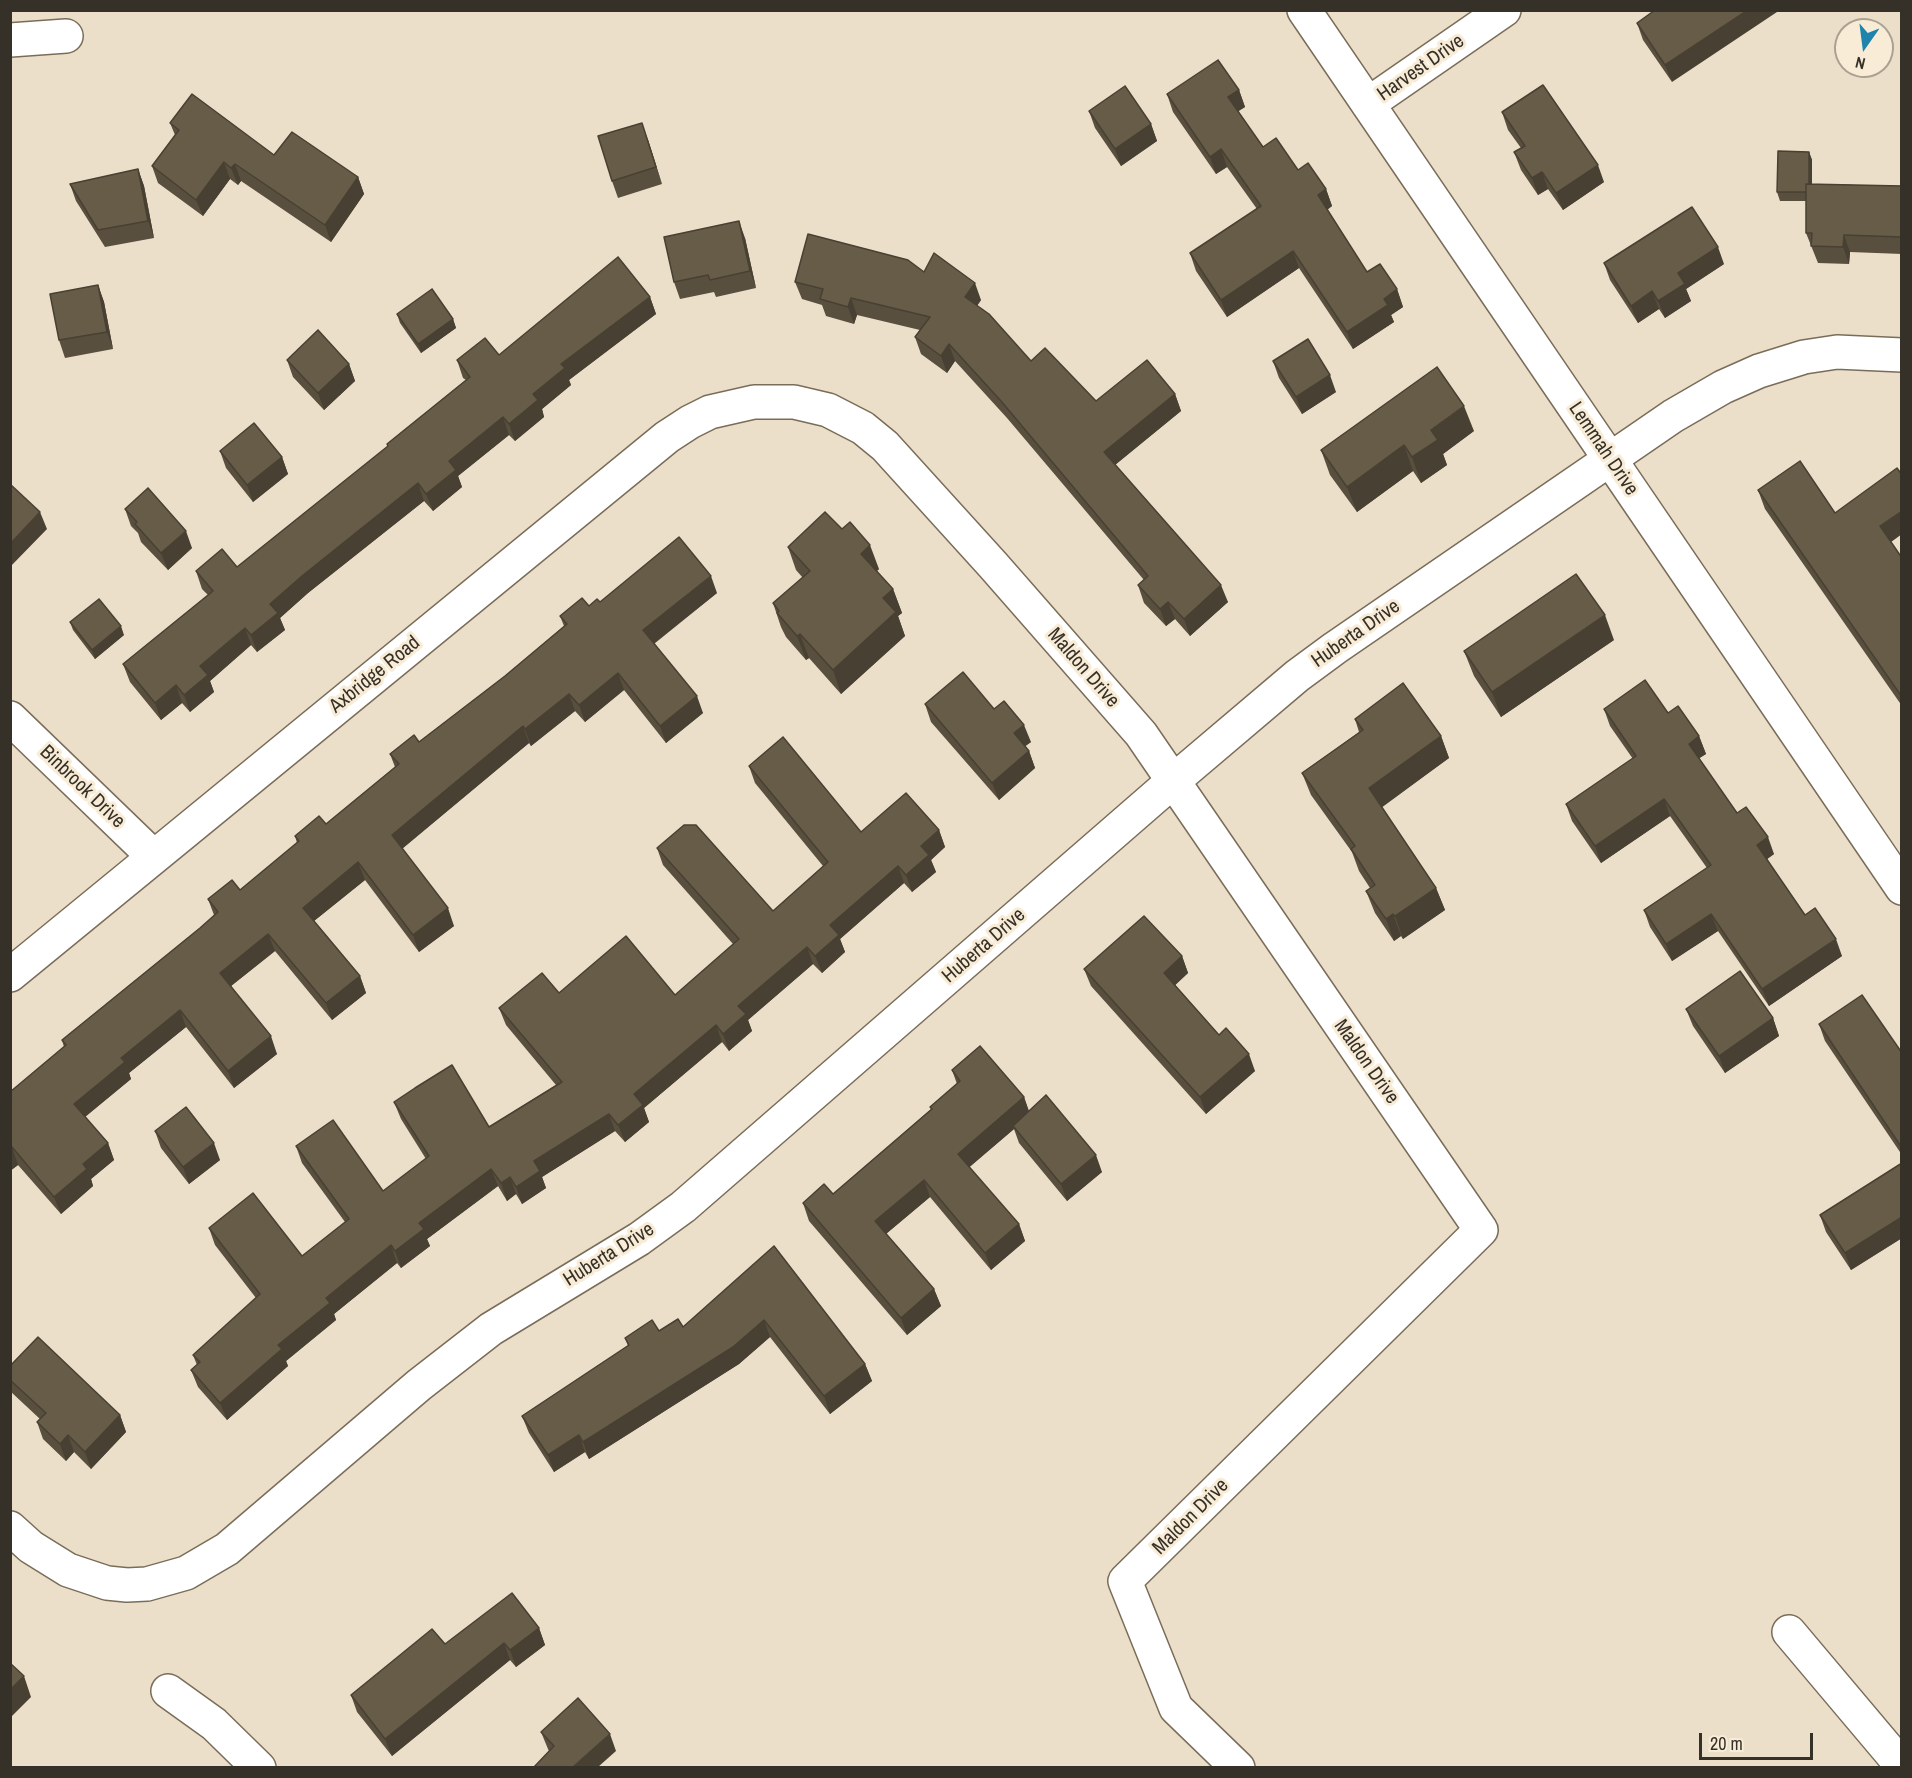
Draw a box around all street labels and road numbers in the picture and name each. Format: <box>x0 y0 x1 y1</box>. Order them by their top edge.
street label: Harvest Drive <box>1373 29 1469 107</box>
street label: Lemmah Drive <box>1563 398 1643 500</box>
street label: Huberta Drive <box>1307 595 1405 673</box>
street label: Maldon Drive <box>1042 623 1124 713</box>
street label: Axbridge Road <box>325 631 425 719</box>
street label: Binbrook Drive <box>34 740 130 834</box>
street label: Huberta Drive <box>938 903 1030 989</box>
street label: Maldon Drive <box>1328 1015 1404 1109</box>
street label: Huberta Drive <box>559 1218 659 1292</box>
street label: Maldon Drive <box>1148 1474 1234 1560</box>

